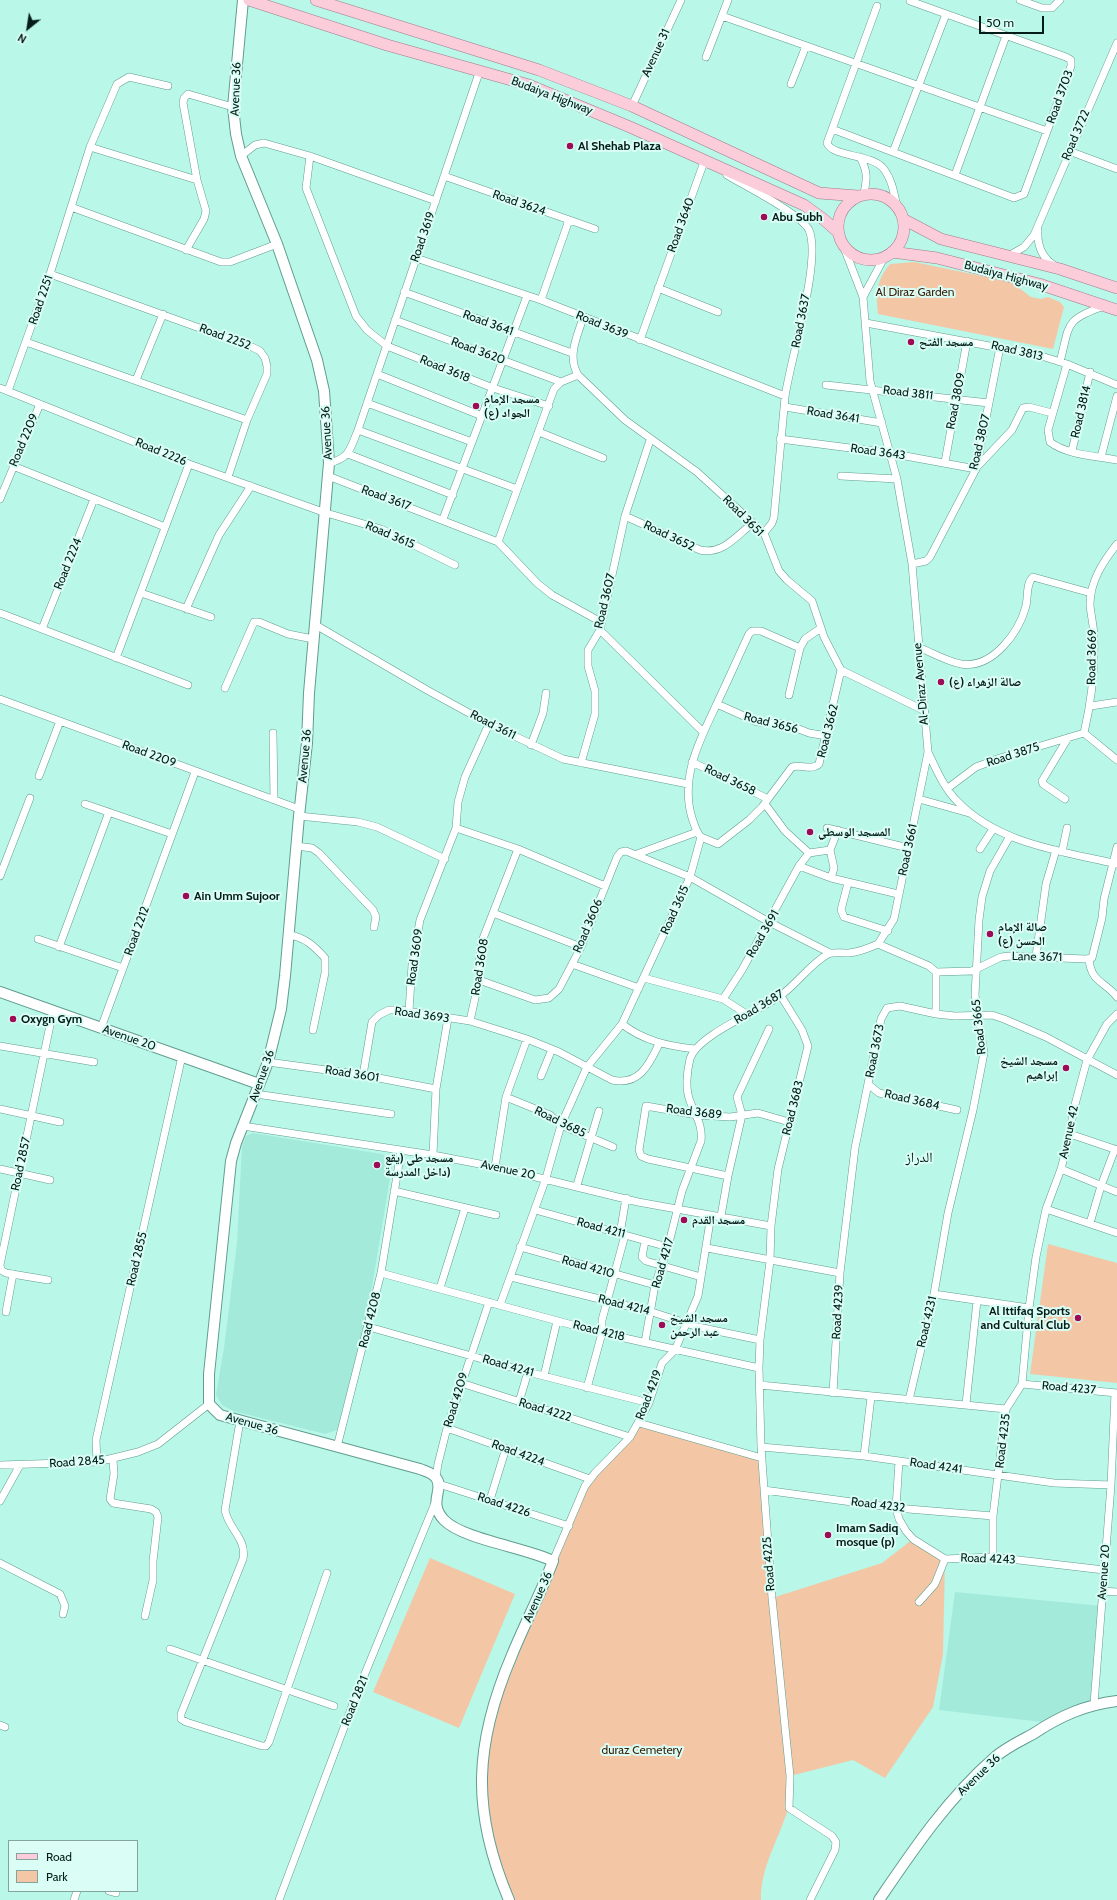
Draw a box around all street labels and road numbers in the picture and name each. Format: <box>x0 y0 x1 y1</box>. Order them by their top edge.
street label: Avenue 31 <box>639 27 673 79</box>
street label: Avenue 36 <box>228 62 244 116</box>
street label: Road 3703 <box>1044 68 1076 126</box>
street label: Budaiya Highway <box>509 74 595 118</box>
street label: Road 3722 <box>1059 107 1093 163</box>
street label: Road 3624 <box>491 187 547 219</box>
street label: Road 3640 <box>664 196 698 254</box>
street label: Road 3619 <box>408 210 438 264</box>
street label: Budaiya Highway <box>962 258 1050 294</box>
street label: Road 2251 <box>26 273 56 327</box>
street label: Road 3637 <box>789 293 813 349</box>
street label: Road 3641 <box>461 307 515 339</box>
street label: Road 3639 <box>574 308 630 342</box>
street label: Road 2252 <box>197 321 253 353</box>
street label: Road 3620 <box>449 335 507 367</box>
street label: Road 3813 <box>990 338 1044 364</box>
street label: Road 3618 <box>418 352 472 386</box>
street label: Road 3809 <box>943 371 969 431</box>
street label: Road 3811 <box>882 383 934 403</box>
street label: Road 3814 <box>1068 384 1094 440</box>
street label: Road 3641 <box>806 404 860 426</box>
street label: Avenue 36 <box>318 406 336 460</box>
street label: Road 2209 <box>6 411 42 469</box>
street label: Road 3807 <box>967 413 993 471</box>
street label: Road 2226 <box>133 435 189 469</box>
street label: Road 3643 <box>850 441 906 463</box>
street label: Road 3617 <box>359 482 413 514</box>
street label: Road 3651 <box>719 492 767 540</box>
street label: Road 3615 <box>363 518 417 552</box>
street label: Road 3652 <box>641 518 697 554</box>
street label: Road 2224 <box>51 536 85 592</box>
street label: Road 3607 <box>592 572 618 630</box>
street label: Road 3669 <box>1084 629 1100 685</box>
street label: Al-Diraz Avenue <box>910 642 932 726</box>
street label: Road 3662 <box>814 703 842 759</box>
street label: Road 3611 <box>468 707 518 743</box>
street label: Road 3656 <box>742 709 800 737</box>
street label: Avenue 36 <box>295 728 315 784</box>
street label: Road 2209 <box>120 738 178 770</box>
street label: Road 3875 <box>985 740 1041 770</box>
street label: Road 3658 <box>702 761 758 799</box>
street label: Road 3661 <box>895 823 921 877</box>
street label: Road 3615 <box>658 883 692 937</box>
street label: Road 3606 <box>570 897 606 955</box>
street label: Road 2212 <box>121 904 153 958</box>
street label: Road 3691 <box>744 908 782 960</box>
street label: Road 3609 <box>404 928 426 986</box>
street label: Road 3608 <box>468 937 492 997</box>
street label: Lane 3671 <box>1012 949 1062 965</box>
street label: Road 3687 <box>732 987 786 1027</box>
street label: Road 3665 <box>969 999 989 1055</box>
street label: Road 3693 <box>394 1004 450 1026</box>
street label: Avenue 20 <box>100 1022 158 1054</box>
street label: Road 3673 <box>863 1023 887 1079</box>
street label: Avenue 36 <box>246 1048 278 1104</box>
street label: Road 3601 <box>324 1063 380 1085</box>
street label: Road 3683 <box>779 1079 807 1137</box>
street label: Road 3684 <box>883 1087 941 1113</box>
street label: Road 3689 <box>665 1101 723 1123</box>
street label: Road 3685 <box>532 1103 588 1141</box>
street label: Avenue 42 <box>1056 1104 1082 1160</box>
street label: Road 2857 <box>8 1136 34 1192</box>
street label: Avenue 20 <box>479 1157 537 1183</box>
street label: Road 4211 <box>575 1215 627 1241</box>
street label: Road 2855 <box>124 1230 150 1288</box>
street label: Road 4217 <box>649 1236 677 1290</box>
street label: Road 4210 <box>560 1253 616 1281</box>
street label: Road 4239 <box>829 1284 847 1340</box>
street label: Road 4208 <box>356 1290 384 1350</box>
street label: Road 4214 <box>597 1292 651 1318</box>
street label: Road 4231 <box>914 1295 940 1349</box>
street label: Road 4218 <box>571 1318 627 1344</box>
street label: Road 4241 <box>481 1352 535 1380</box>
street label: Road 4219 <box>633 1368 665 1422</box>
street label: Road 4209 <box>441 1371 471 1429</box>
street label: Road 4237 <box>1041 1378 1097 1398</box>
street label: Road 4222 <box>517 1395 573 1425</box>
street label: Avenue 36 <box>224 1410 280 1438</box>
street label: Road 4235 <box>993 1413 1013 1469</box>
street label: Road 4224 <box>490 1437 546 1469</box>
street label: Road 2845 <box>49 1453 105 1471</box>
street label: Road 4241 <box>909 1455 963 1477</box>
street label: Road 4226 <box>476 1490 532 1520</box>
street label: Road 4232 <box>850 1495 906 1515</box>
street label: Road 4225 <box>760 1536 778 1592</box>
street label: Avenue 20 <box>1095 1544 1113 1600</box>
street label: Road 4243 <box>960 1551 1016 1567</box>
street label: Avenue 36 <box>520 1569 556 1625</box>
street label: Road 2821 <box>338 1674 372 1728</box>
street label: Avenue 36 <box>955 1751 1003 1799</box>

